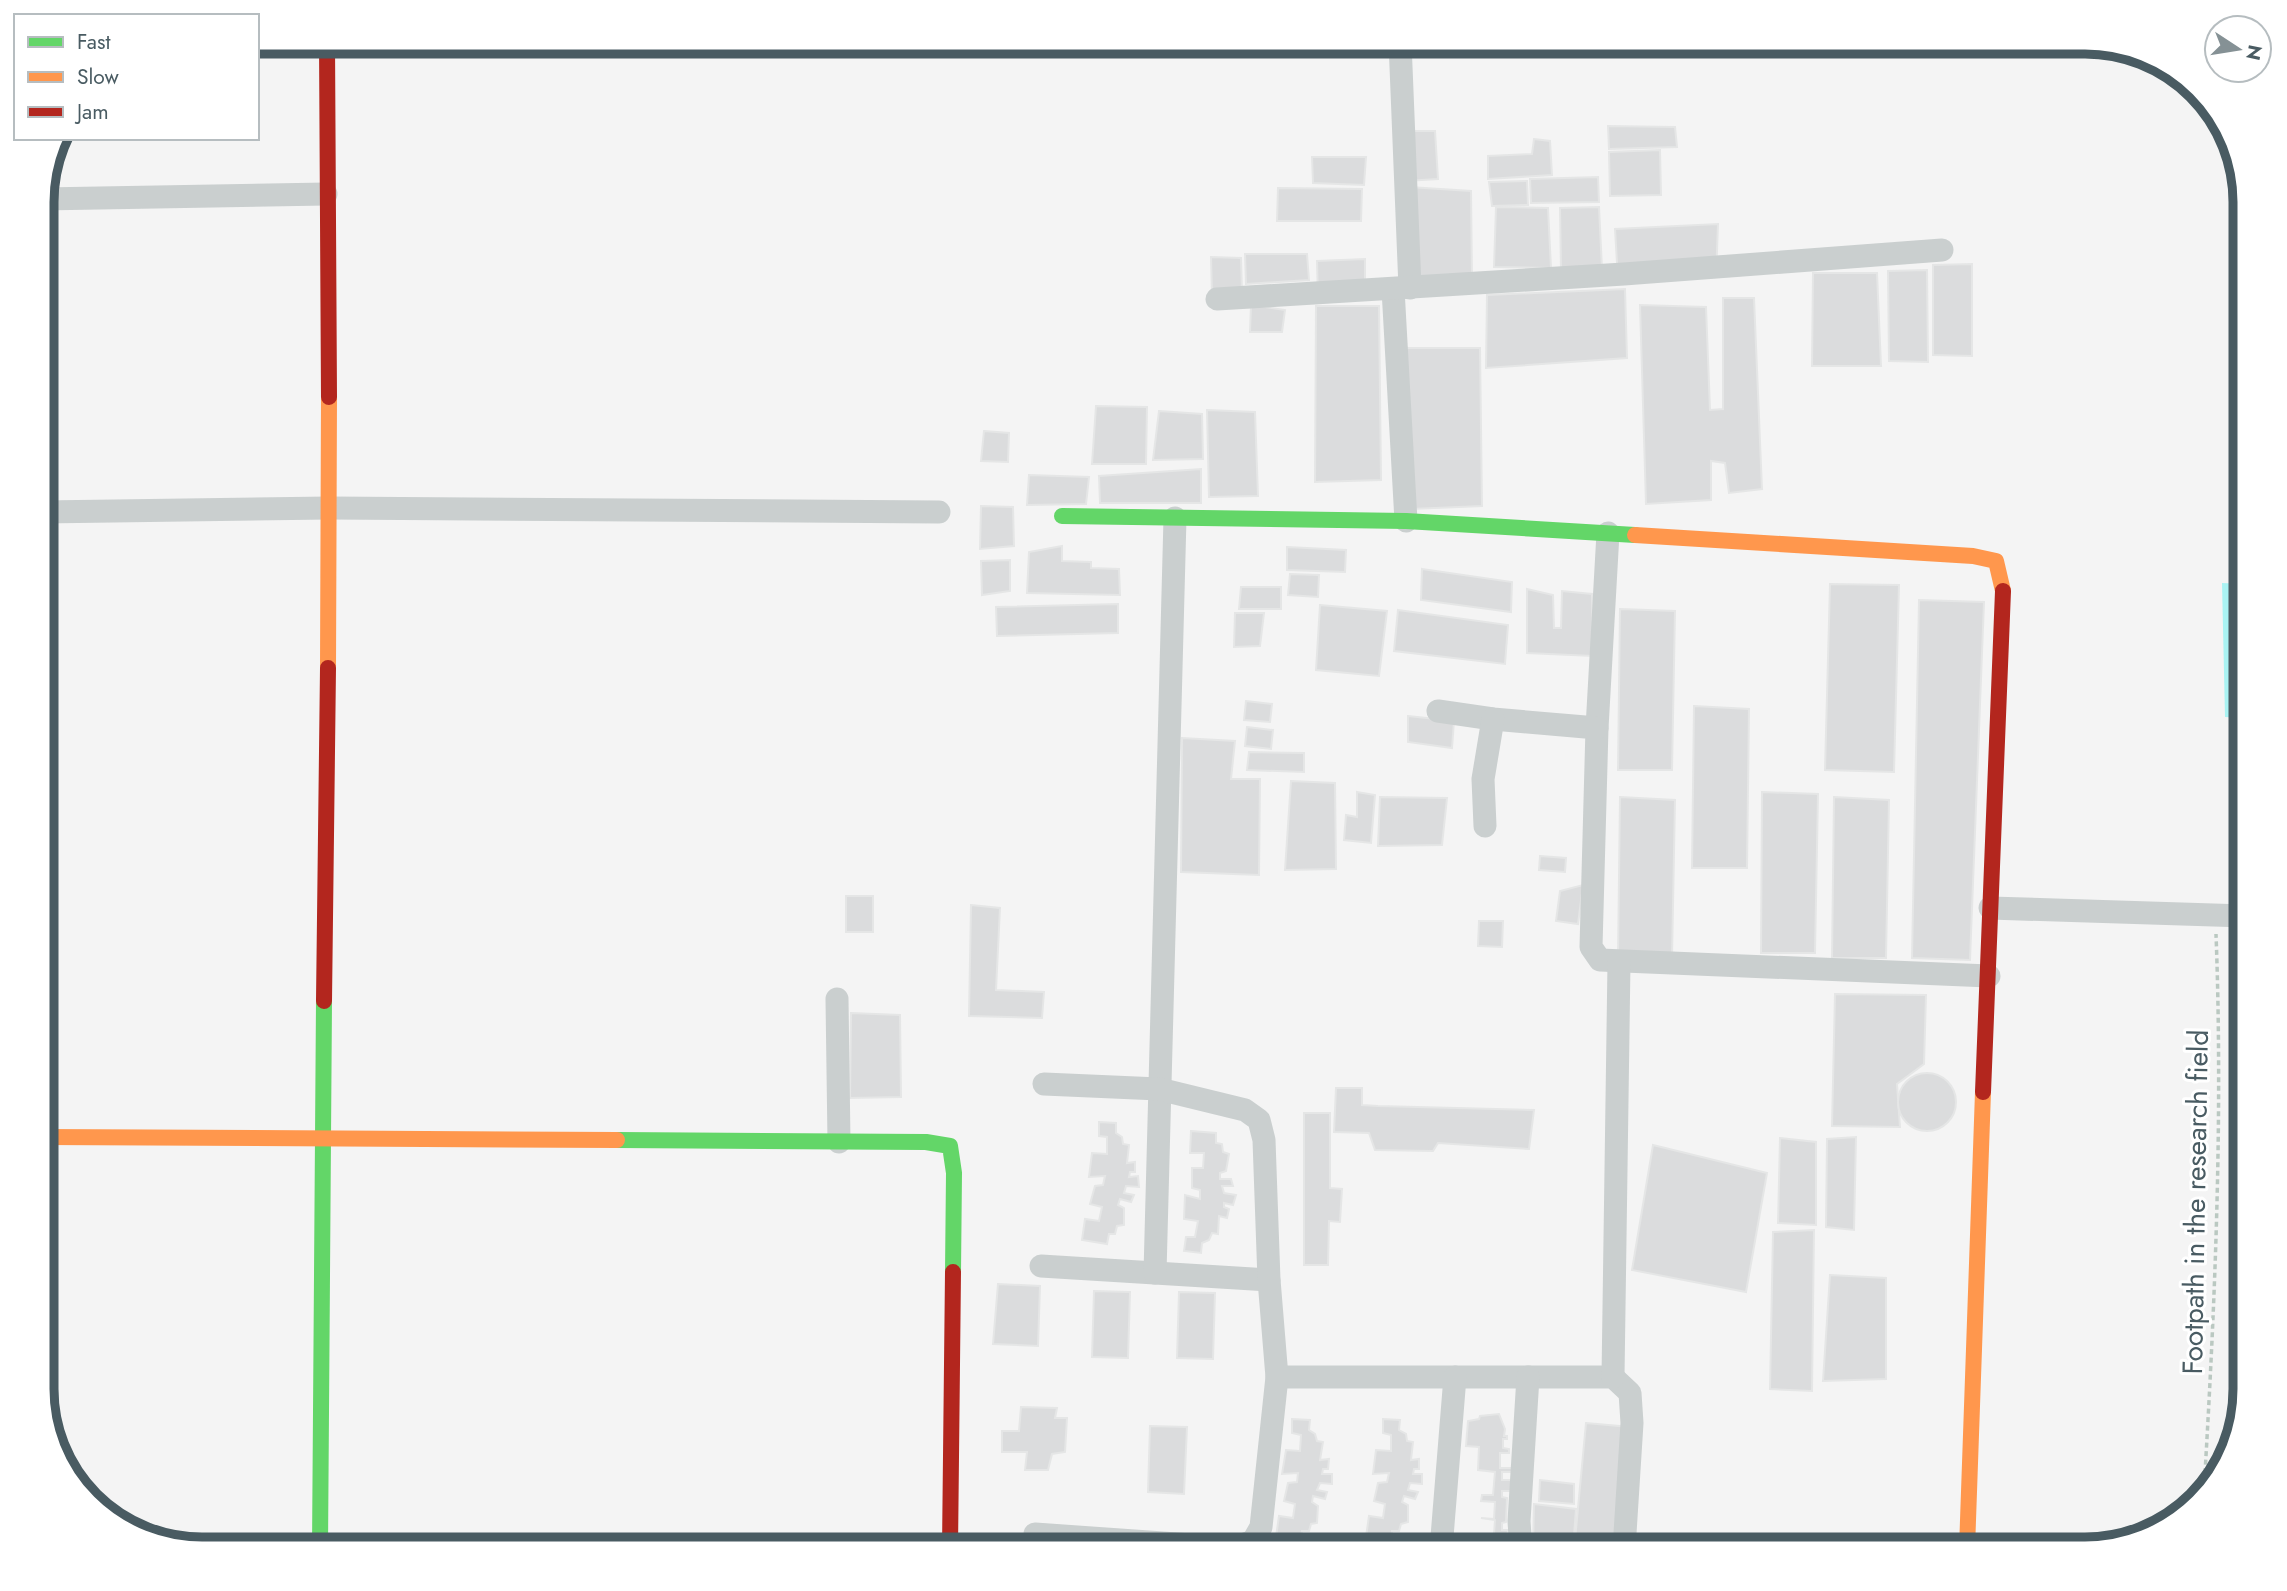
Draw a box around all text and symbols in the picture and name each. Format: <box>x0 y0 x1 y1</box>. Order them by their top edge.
legend <box>14 14 259 140</box>
north arrow <box>2203 14 2273 84</box>
text: Fast <box>77 27 110 57</box>
text: N <box>2239 42 2269 63</box>
text: Slow <box>77 62 119 92</box>
text: Jam <box>74 97 109 127</box>
street label: Footpath in the research field <box>2172 1029 2219 1375</box>

